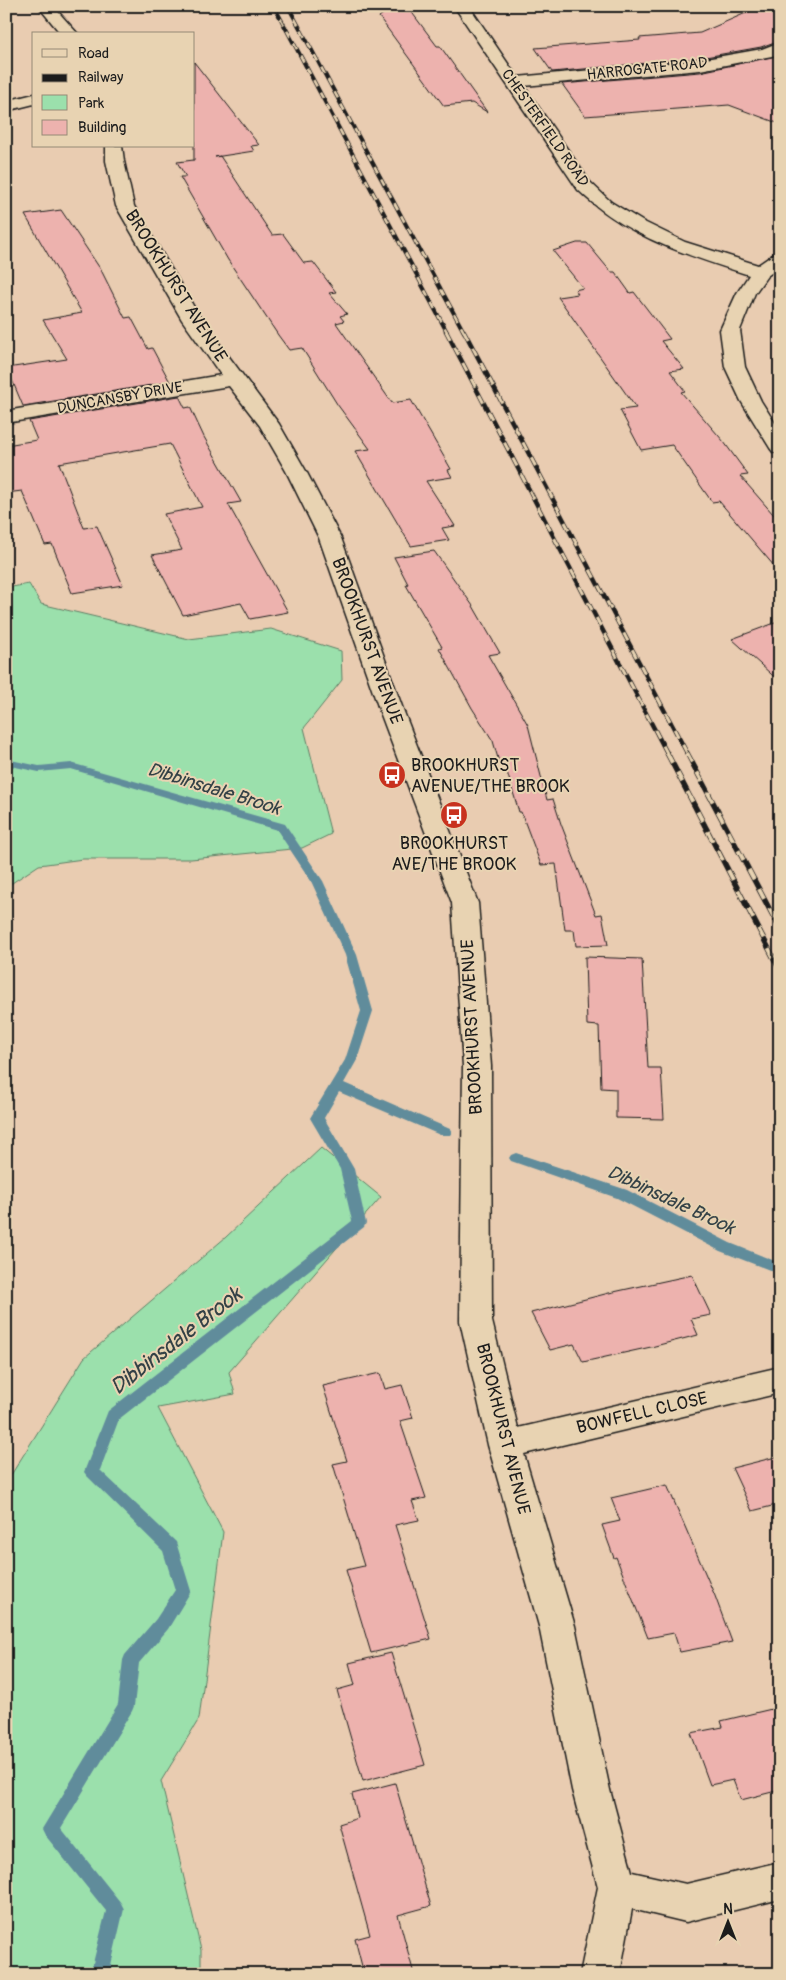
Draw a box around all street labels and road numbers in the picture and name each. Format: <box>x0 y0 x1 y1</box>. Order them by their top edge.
street label: HARROGATE ROAD <box>586 53 708 85</box>
street label: CHESTERFIELD ROAD <box>497 65 593 191</box>
street label: BROOKHURST AVENUE <box>120 205 232 367</box>
street label: DUNCANSBY DRIVE <box>56 378 184 418</box>
street label: BROOKHURST AVENUE <box>326 554 408 728</box>
street label: BROOKHURST AVENUE <box>456 939 488 1115</box>
street label: BROOKHURST AVENUE <box>471 1341 535 1517</box>
street label: BOWFELL CLOSE <box>574 1387 710 1439</box>

